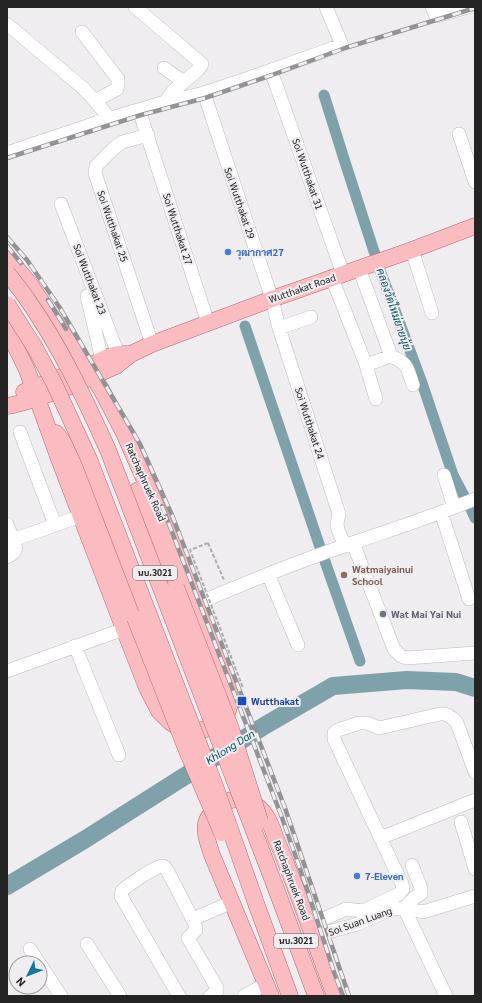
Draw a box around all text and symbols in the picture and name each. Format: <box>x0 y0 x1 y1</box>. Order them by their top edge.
street label: Soi Wutthakat 31 <box>290 136 327 211</box>
street label: Soi Wutthakat 29 <box>222 165 259 241</box>
street label: Soi Wutthakat 25 <box>95 188 132 264</box>
street label: Soi Wutthakat 27 <box>161 191 196 266</box>
street label: Soi Wutthakat 23 <box>71 242 110 316</box>
place label: วุฒากาศ27 <box>236 245 284 260</box>
marker: วุฒากาศ27 <box>223 247 233 257</box>
water label: คลองวัดใหม่ยายนุ้ย <box>372 266 416 353</box>
street label: Wutthakat Road <box>267 270 337 305</box>
street label: Soi Wutthakat 24 <box>293 385 328 461</box>
street label: Ratchaphruek Road <box>123 440 170 523</box>
place label: Watmaiyainui School <box>352 562 414 587</box>
road number: นบ.3021 <box>133 566 177 580</box>
marker: Watmaiyainui School <box>339 570 349 580</box>
place label: Wat Mai Yai Nui <box>391 607 461 620</box>
marker: Wat Mai Yai Nui <box>378 609 388 619</box>
place label: Wutthakat <box>251 694 299 707</box>
marker: Wutthakat <box>236 695 248 707</box>
water label: Khlong Dan <box>202 726 257 768</box>
street label: Ratchaphruek Road <box>271 838 314 922</box>
place label: 7-Eleven <box>365 869 404 882</box>
marker: 7-Eleven <box>352 871 362 881</box>
street label: Soi Suan Luang <box>326 903 393 938</box>
road number: นบ.3021 <box>274 934 318 948</box>
north arrow <box>8 955 48 995</box>
text: N <box>12 974 28 990</box>

